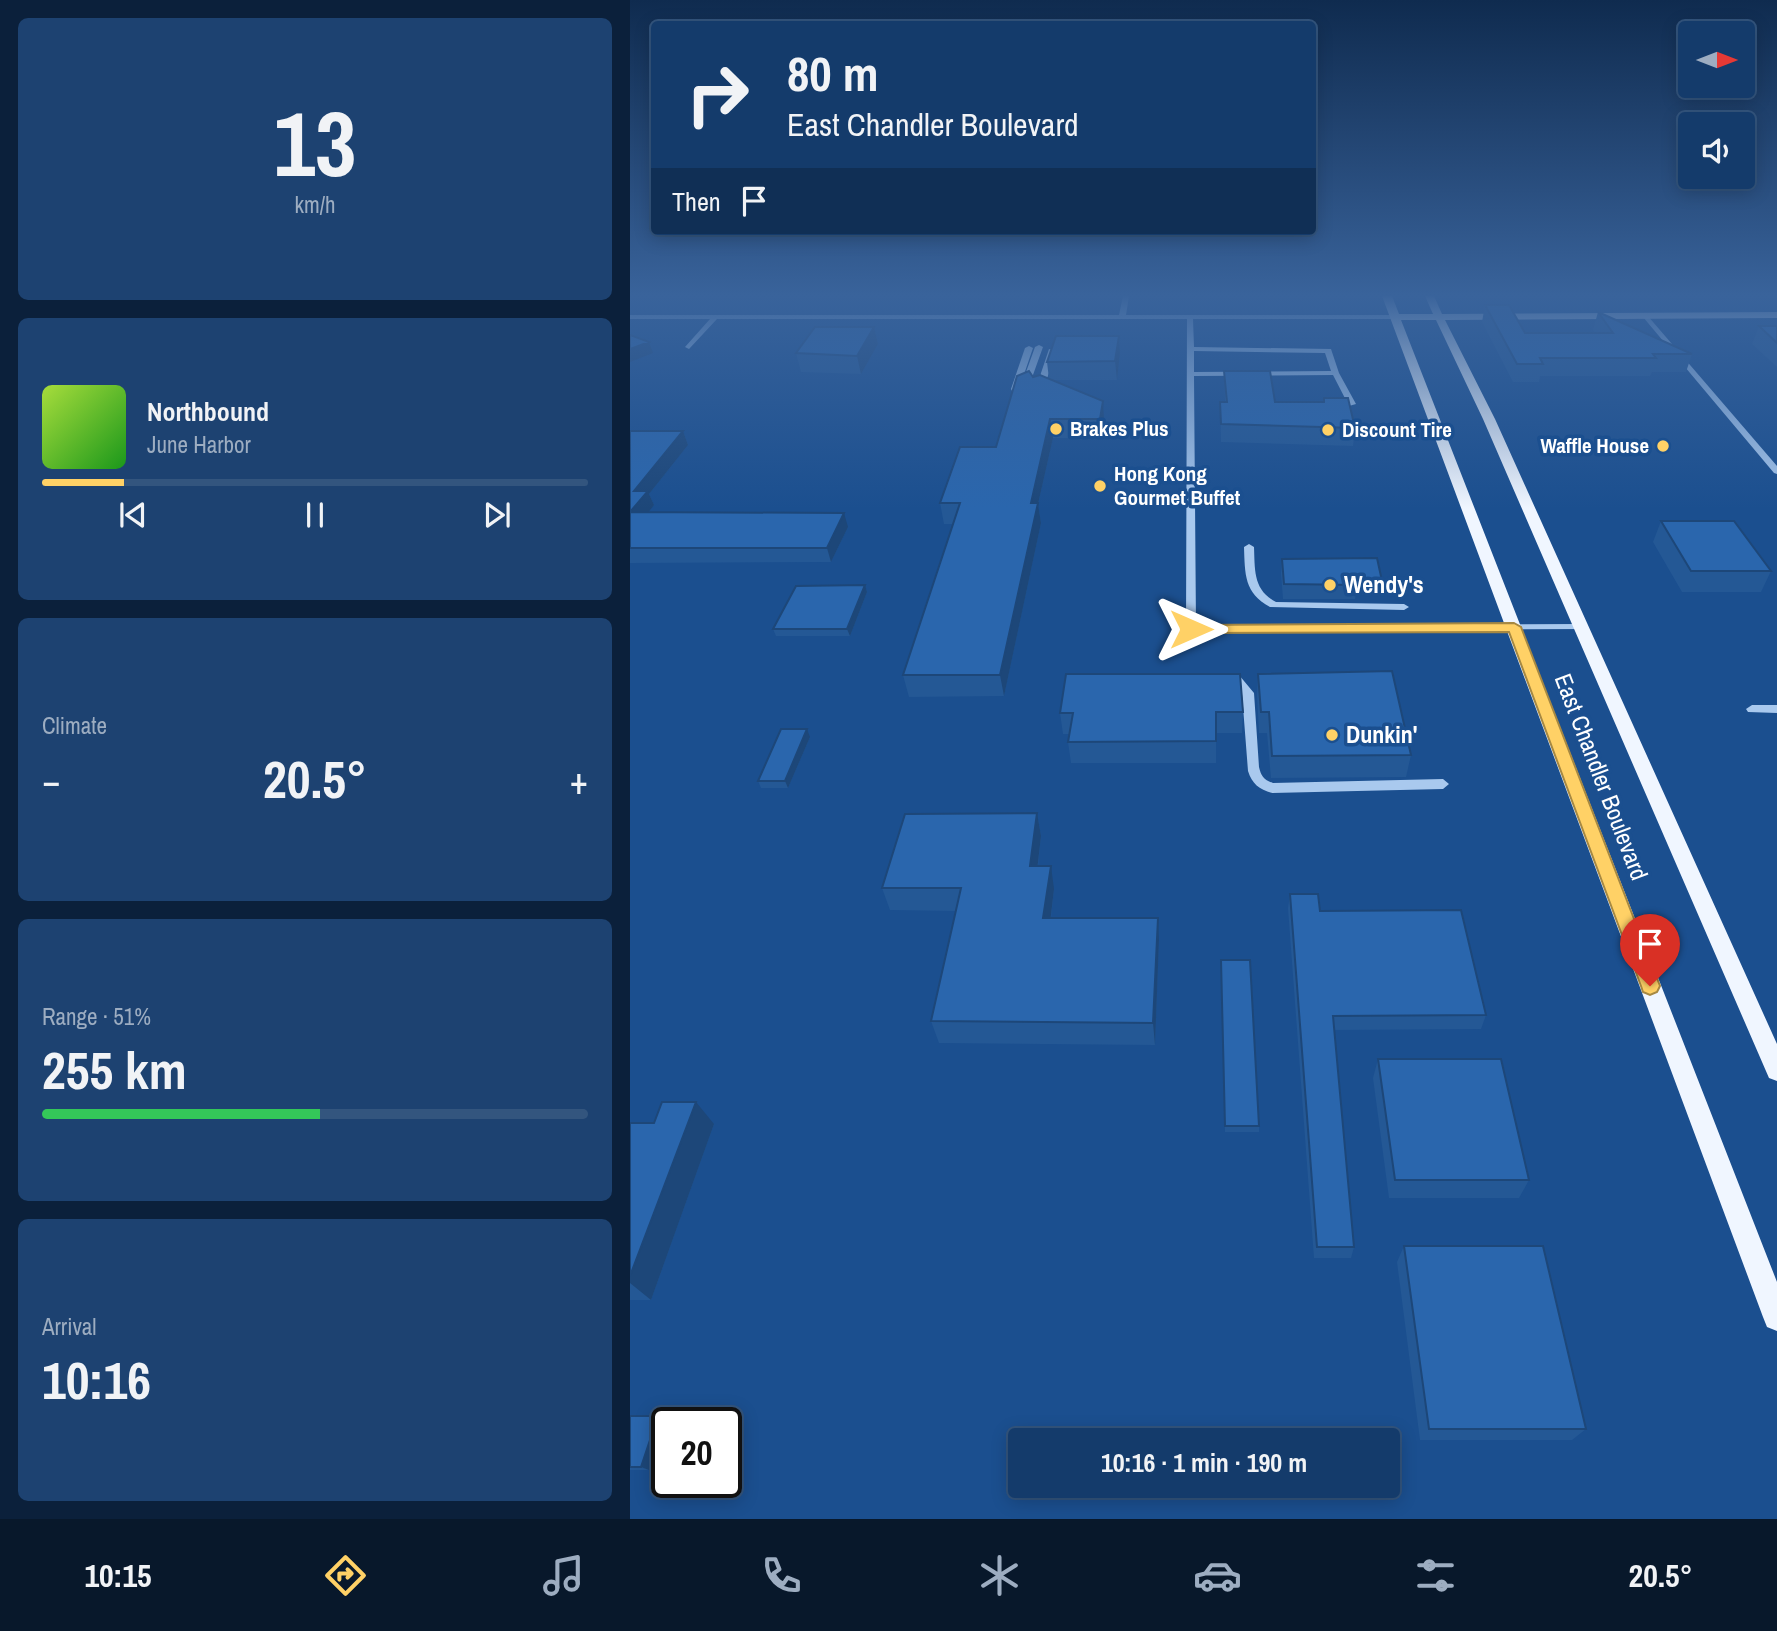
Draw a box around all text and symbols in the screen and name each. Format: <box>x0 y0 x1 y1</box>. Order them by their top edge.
north arrow <box>1678 21 1755 98</box>
map controls <box>1678 21 1755 189</box>
text: 80 m <box>787 40 879 106</box>
icon: right <box>672 49 763 140</box>
text: 13 <box>274 82 357 204</box>
text: East Chandler Boulevard <box>787 103 1079 146</box>
button: sound <box>1678 112 1755 189</box>
icon: arrive <box>735 182 773 220</box>
text: Then <box>672 184 721 219</box>
text: km/h <box>295 189 335 220</box>
text: Northbound <box>147 394 269 429</box>
place label: Brakes Plus <box>1070 414 1169 443</box>
place label: Discount Tire <box>1342 415 1452 444</box>
marker: Brakes Plus <box>1048 421 1064 437</box>
marker: Discount Tire <box>1320 422 1336 438</box>
text: June Harbor <box>147 429 251 460</box>
place label: Waffle House <box>1541 431 1649 460</box>
marker: Waffle House <box>1655 438 1671 454</box>
place label: Hong Kong Gourmet Buffet <box>1114 459 1241 512</box>
marker: Hong Kong Gourmet Buffet <box>1092 478 1108 494</box>
icon: previous <box>114 496 152 534</box>
icon: pause <box>296 496 334 534</box>
icon: next <box>478 496 516 534</box>
place label: Wendy's <box>1344 568 1424 600</box>
marker: Wendy's <box>1322 577 1338 593</box>
position arrow <box>1154 592 1228 666</box>
street label: East Chandler Boulevard <box>1548 669 1656 885</box>
text: Climate <box>42 710 107 741</box>
place label: Dunkin' <box>1346 718 1417 750</box>
marker: Dunkin' <box>1324 727 1340 743</box>
text: 20.5° <box>263 744 367 814</box>
text: − <box>42 755 60 806</box>
text: + <box>570 755 588 806</box>
pin <box>1620 914 1680 986</box>
icon: arrive <box>1631 925 1669 963</box>
text: Range · 51% <box>42 1001 151 1032</box>
text: 255 km <box>42 1035 187 1105</box>
text: Arrival <box>42 1311 97 1342</box>
text: 10:16 <box>42 1345 151 1415</box>
speed limit sign: 20 <box>651 1407 742 1498</box>
text: 10:16 · 1 min · 190 m <box>1101 1445 1307 1480</box>
icon: directions <box>321 1551 370 1600</box>
icon: music <box>539 1551 588 1600</box>
icon: phone <box>757 1551 806 1600</box>
icon: climate <box>975 1551 1024 1600</box>
icon: car <box>1193 1551 1242 1600</box>
icon: filters <box>1411 1551 1460 1600</box>
text: 10:15 <box>85 1554 152 1597</box>
text: 20.5° <box>1629 1554 1692 1597</box>

